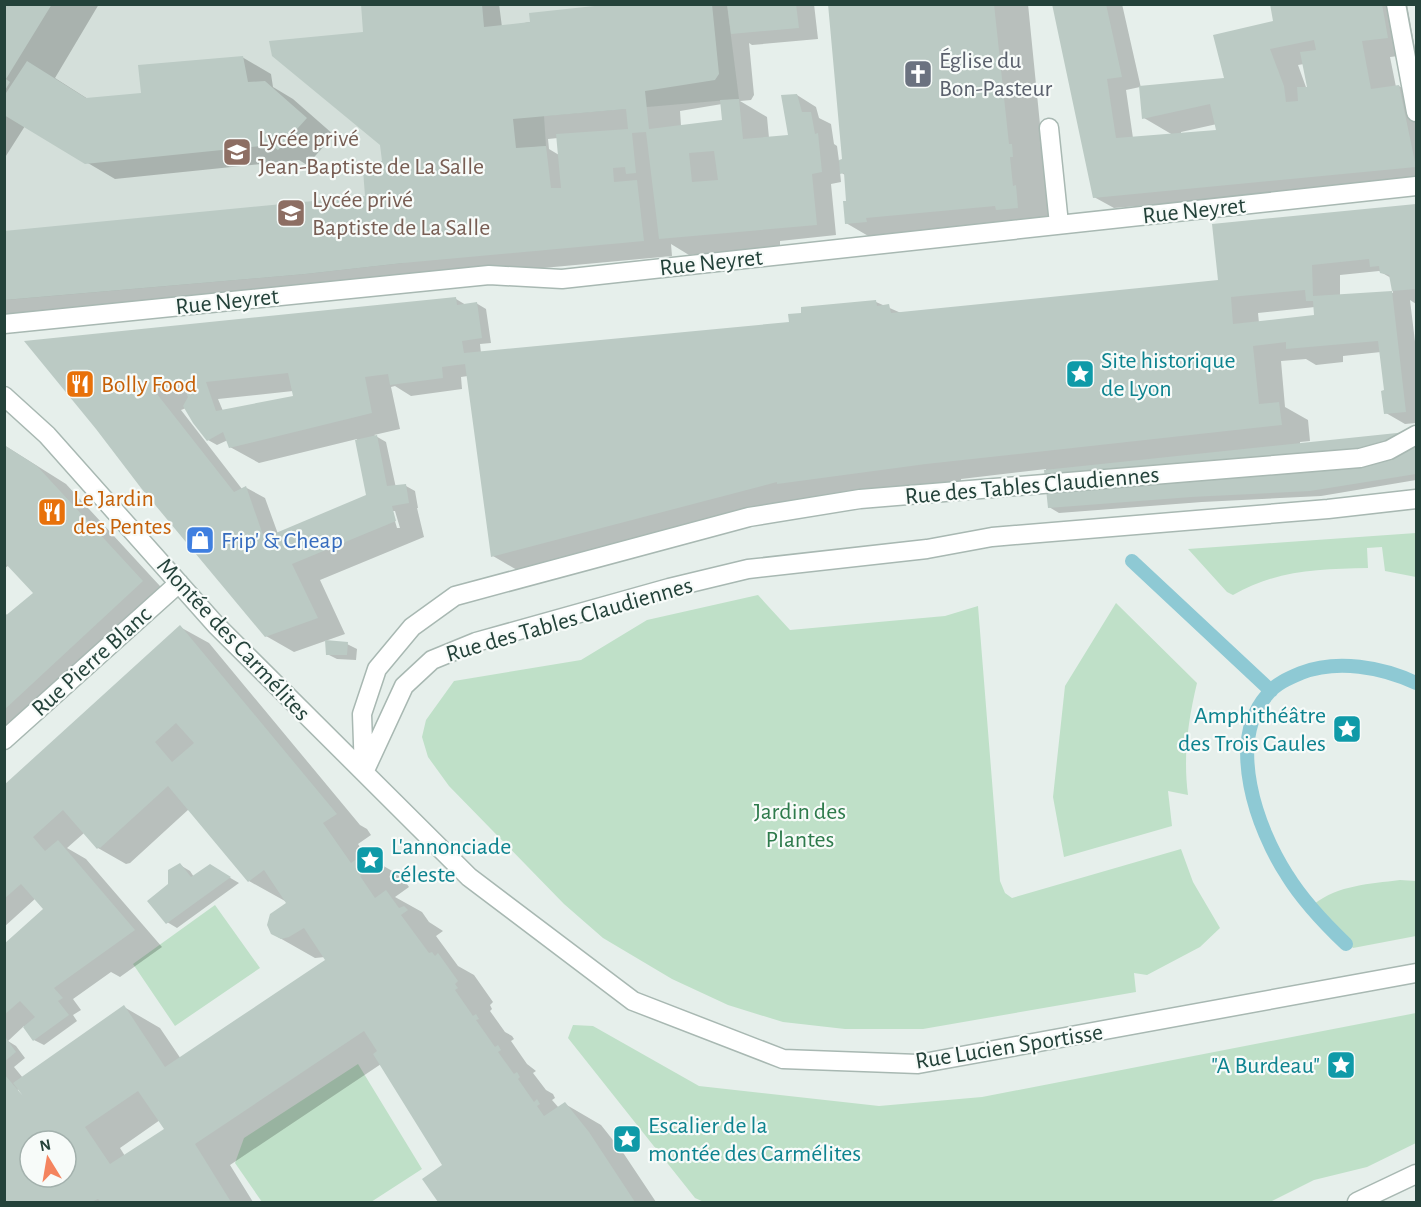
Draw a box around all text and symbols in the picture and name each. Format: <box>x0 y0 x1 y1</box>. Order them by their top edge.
place label: Église du Bon-Pasteur <box>939 47 1052 101</box>
church icon: Église du Bon-Pasteur <box>902 58 934 90</box>
place label: Lycée privé Jean-Baptiste de La Salle <box>258 127 484 179</box>
school or university icon: Lycée privé Jean-Baptiste de La Salle <box>221 136 253 168</box>
place label: Lycée privé Baptiste de La Salle <box>312 188 490 240</box>
street label: Rue Neyret <box>1141 194 1247 228</box>
school or university icon: Lycée privé Baptiste de La Salle <box>275 197 307 229</box>
street label: Rue Neyret <box>658 246 764 280</box>
street label: Rue Neyret <box>174 285 280 319</box>
place label: Site historique de Lyon <box>1101 349 1236 401</box>
place icon: Site historique de Lyon <box>1064 358 1096 390</box>
restaurant icon: Bolly Food <box>64 368 96 400</box>
place label: Bolly Food <box>101 373 197 397</box>
street label: Rue des Tables Claudiennes <box>904 463 1160 509</box>
place label: Le Jardin des Pentes <box>73 487 172 539</box>
restaurant icon: Le Jardin des Pentes <box>36 496 68 528</box>
shop icon: Frip' & Cheap <box>184 524 216 556</box>
place label: Frip' & Cheap <box>221 529 343 553</box>
street label: Montée des Carmélites <box>152 554 315 726</box>
street label: Rue des Tables Claudiennes <box>443 573 695 667</box>
street label: Rue Pierre Blanc <box>27 602 156 721</box>
place label: Amphithéâtre des Trois Gaules <box>1178 704 1326 756</box>
place icon: Amphithéâtre des Trois Gaules <box>1331 713 1363 745</box>
park label: Jardin des Plantes <box>754 800 846 852</box>
place label: L'annonciade céleste <box>391 835 511 887</box>
place icon: L'annonciade céleste <box>354 844 386 876</box>
street label: Rue Lucien Sportisse <box>914 1020 1105 1074</box>
place icon: "A Burdeau" <box>1325 1049 1357 1081</box>
place label: "A Burdeau" <box>1211 1054 1320 1078</box>
place label: Escalier de la montée des Carmélites <box>648 1114 861 1166</box>
place icon: Escalier de la montée des Carmélites <box>611 1123 643 1155</box>
north arrow <box>18 1129 78 1189</box>
text: N <box>38 1136 52 1154</box>

